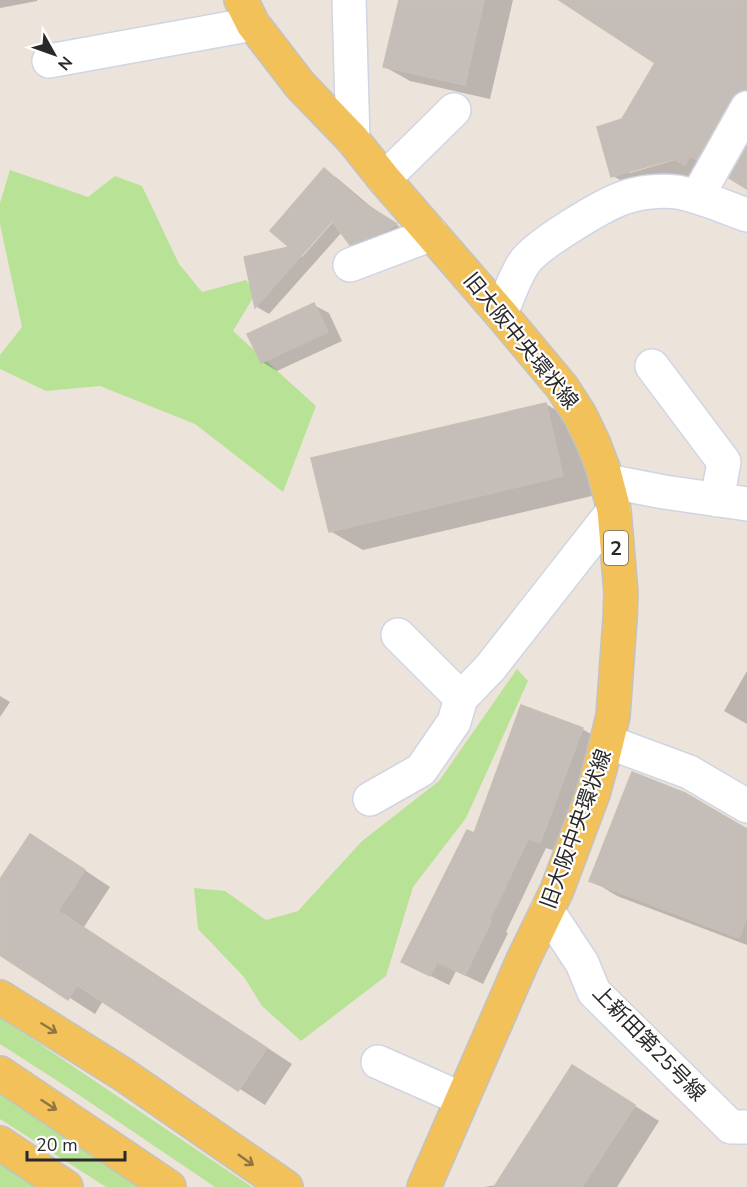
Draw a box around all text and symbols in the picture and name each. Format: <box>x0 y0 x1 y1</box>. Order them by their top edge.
north arrow <box>24 24 84 84</box>
text: N <box>52 51 77 75</box>
street label: 旧大阪中央環状線 <box>457 267 585 415</box>
road number: 2 <box>604 531 628 565</box>
street label: 旧大阪中央環状線 <box>534 745 618 913</box>
street label: 上新田第25号線 <box>586 979 712 1107</box>
one-way arrow <box>41 1022 58 1035</box>
one-way arrow <box>40 1099 57 1111</box>
scale bar <box>27 1124 124 1162</box>
text: 20 m <box>36 1133 78 1157</box>
one-way arrow <box>238 1154 254 1166</box>

